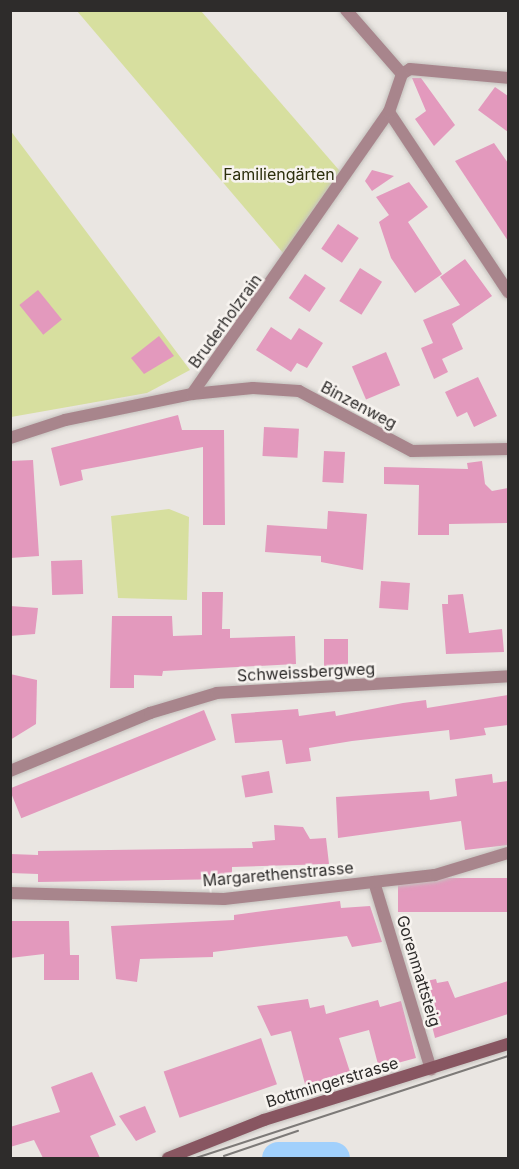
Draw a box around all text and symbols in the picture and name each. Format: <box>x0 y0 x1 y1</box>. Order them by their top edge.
park label: Familiengärten <box>223 164 335 184</box>
street label: Bruderholzrain <box>184 270 266 372</box>
street label: Binzenweg <box>318 377 400 433</box>
street label: Schweissbergweg <box>236 659 376 685</box>
street label: Margarethenstrasse <box>202 858 354 890</box>
street label: Gorenmattsteig <box>393 913 445 1029</box>
street label: Bottmingerstrasse <box>263 1053 401 1111</box>

